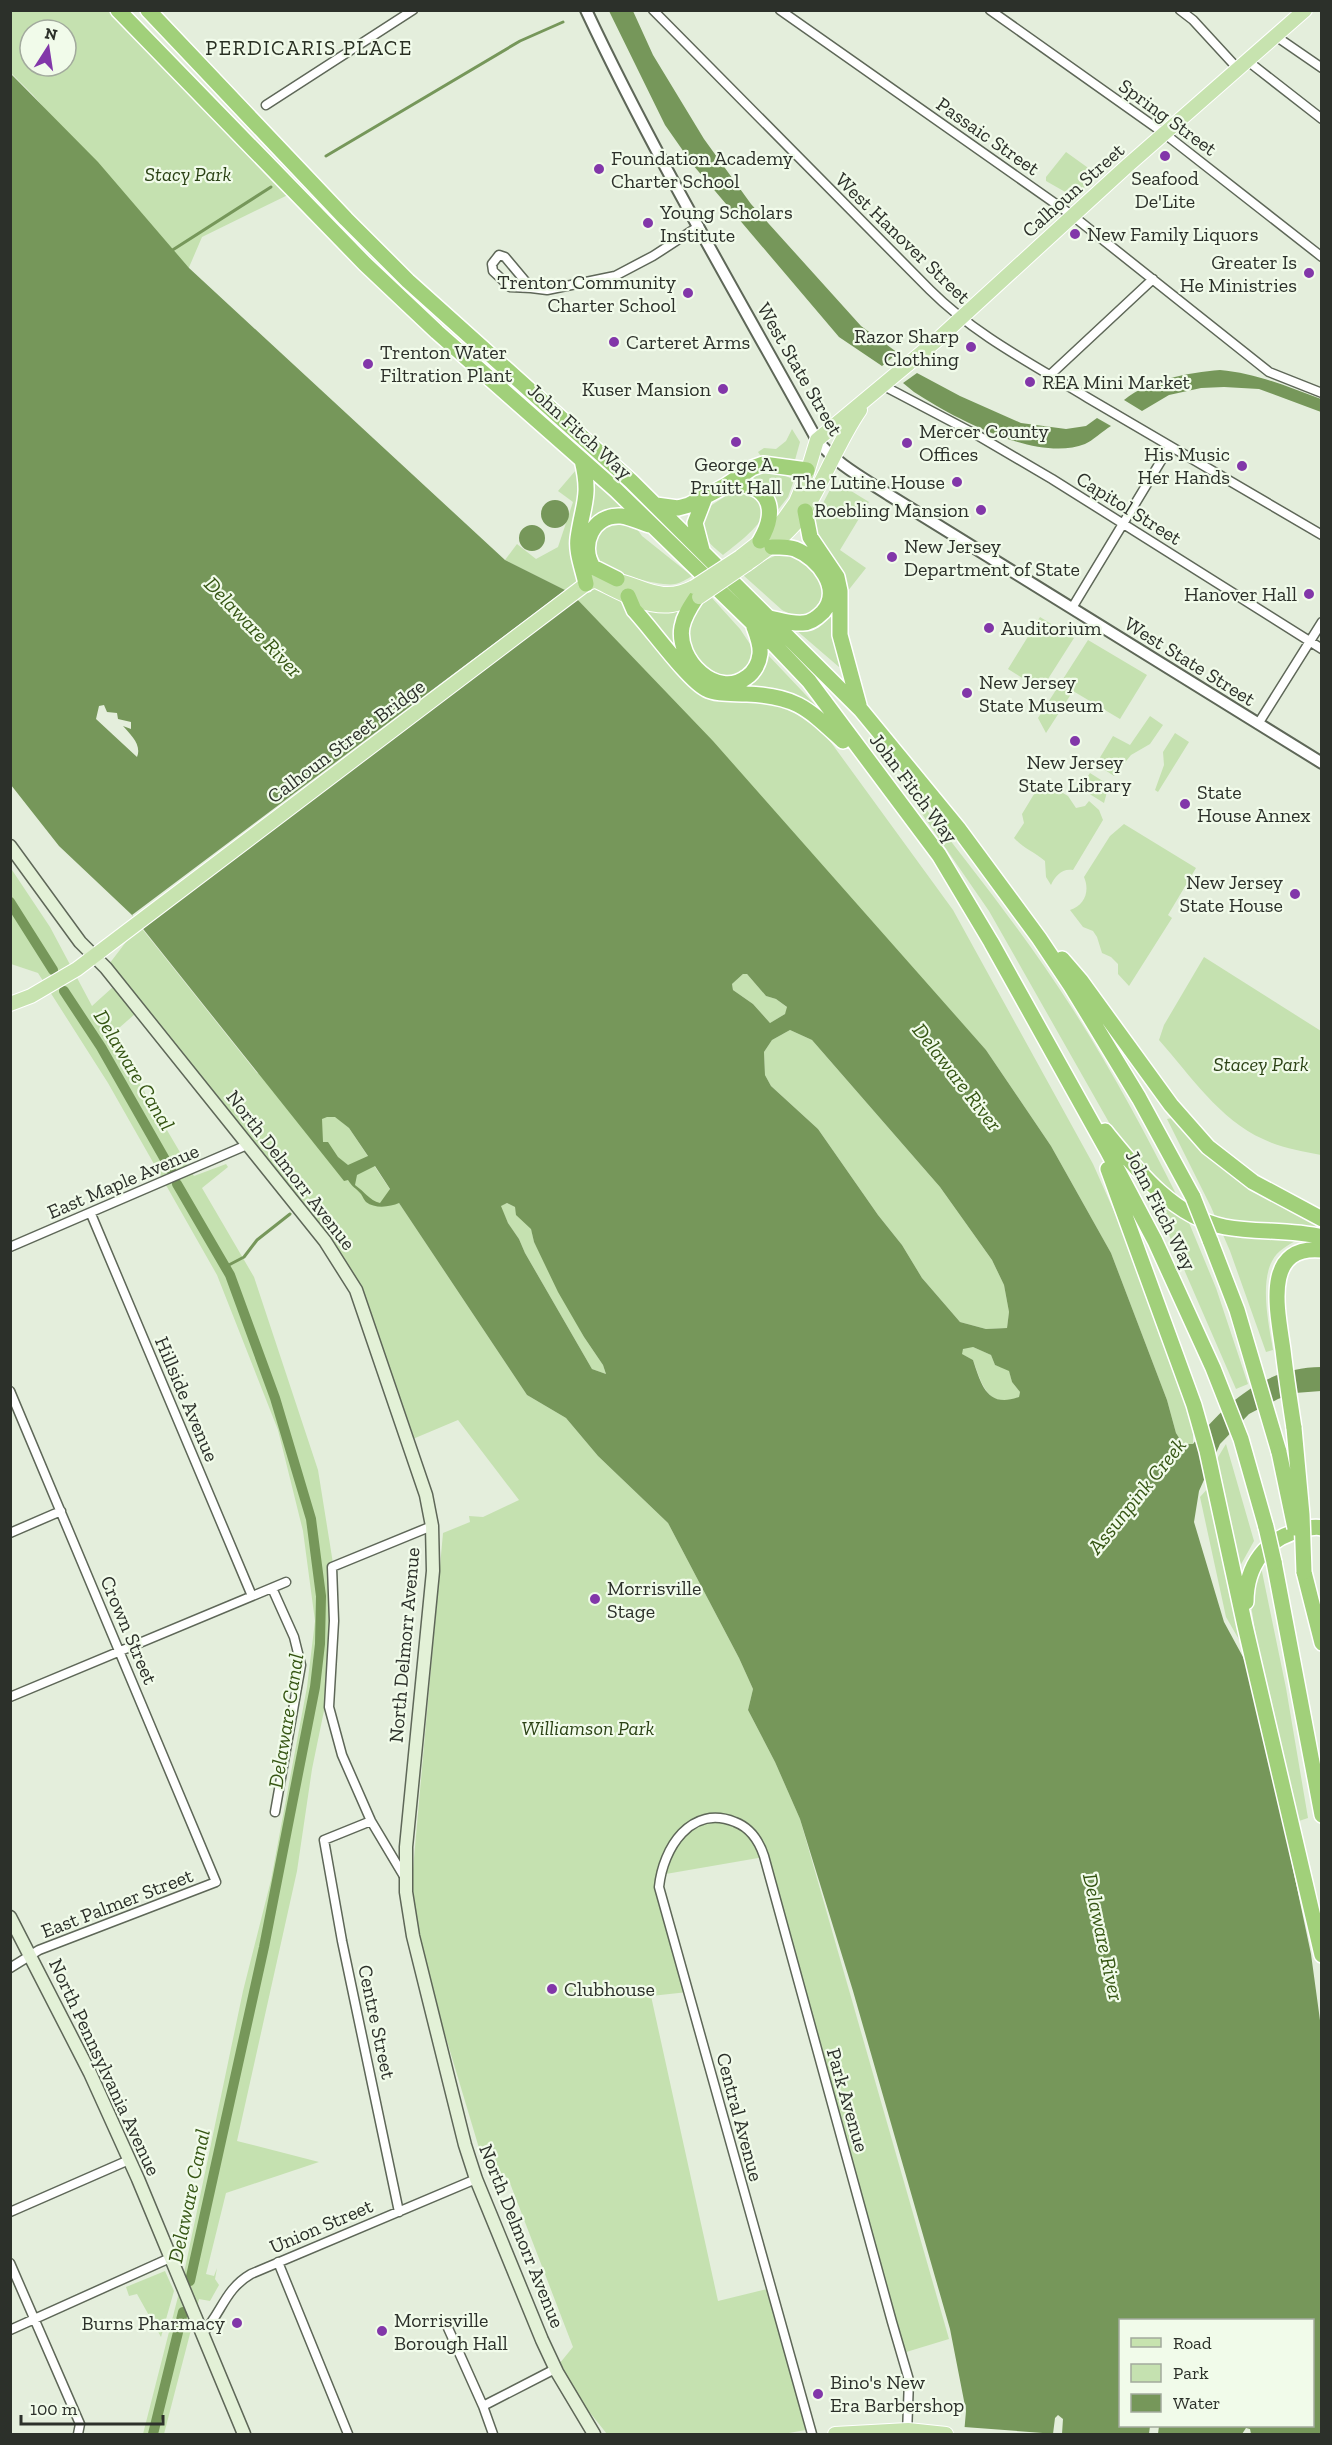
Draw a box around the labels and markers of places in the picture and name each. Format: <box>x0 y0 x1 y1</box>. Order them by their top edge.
place label: Foundation Academy Charter School <box>611 146 794 193</box>
marker: Seafood De'Lite <box>1158 149 1172 163</box>
marker: Foundation Academy Charter School <box>592 162 606 176</box>
place label: Seafood De'Lite <box>1131 166 1199 213</box>
place label: Young Scholars Institute <box>659 200 793 247</box>
marker: Young Scholars Institute <box>641 216 655 230</box>
place label: New Family Liquors <box>1087 222 1259 246</box>
marker: New Family Liquors <box>1068 227 1082 241</box>
place label: Greater Is He Ministries <box>1180 250 1297 297</box>
marker: Greater Is He Ministries <box>1302 266 1316 280</box>
place label: Trenton Community Charter School <box>497 270 677 317</box>
marker: Trenton Community Charter School <box>681 286 695 300</box>
place label: Razor Sharp Clothing <box>854 324 959 371</box>
place label: Carteret Arms <box>626 330 750 354</box>
marker: Carteret Arms <box>607 335 621 349</box>
place label: Trenton Water Filtration Plant <box>380 340 513 387</box>
marker: Razor Sharp Clothing <box>964 340 978 354</box>
marker: Trenton Water Filtration Plant <box>361 357 375 371</box>
place label: REA Mini Market <box>1042 370 1191 394</box>
marker: REA Mini Market <box>1023 375 1037 389</box>
place label: Kuser Mansion <box>582 377 712 401</box>
marker: Kuser Mansion <box>716 382 730 396</box>
place label: Mercer County Offices <box>919 419 1050 466</box>
marker: George A. Pruitt Hall <box>729 435 743 449</box>
marker: Mercer County Offices <box>900 436 914 450</box>
place label: His Music Her Hands <box>1138 442 1230 489</box>
place label: George A. Pruitt Hall <box>690 452 782 499</box>
marker: His Music Her Hands <box>1235 459 1249 473</box>
place label: The Lutine House <box>793 470 945 494</box>
marker: The Lutine House <box>950 475 964 489</box>
place label: Roebling Mansion <box>814 498 970 522</box>
marker: Roebling Mansion <box>974 503 988 517</box>
place label: New Jersey Department of State <box>904 534 1080 581</box>
marker: New Jersey Department of State <box>885 550 899 564</box>
place label: Hanover Hall <box>1184 582 1297 606</box>
marker: Hanover Hall <box>1302 587 1316 601</box>
place label: Auditorium <box>1001 616 1102 640</box>
marker: Auditorium <box>982 621 996 635</box>
place label: New Jersey State Museum <box>979 670 1104 717</box>
marker: New Jersey State Museum <box>960 686 974 700</box>
marker: New Jersey State Library <box>1068 734 1082 748</box>
place label: New Jersey State Library <box>1019 750 1132 797</box>
place label: State House Annex <box>1197 780 1311 827</box>
marker: State House Annex <box>1178 797 1192 811</box>
place label: New Jersey State House <box>1180 870 1284 917</box>
marker: New Jersey State House <box>1288 887 1302 901</box>
place label: Morrisville Stage <box>607 1576 701 1623</box>
marker: Morrisville Stage <box>588 1592 602 1606</box>
place label: Clubhouse <box>564 1977 655 2001</box>
marker: Clubhouse <box>545 1982 559 1996</box>
place label: Morrisville Borough Hall <box>394 2308 508 2355</box>
place label: Burns Pharmacy <box>81 2311 226 2335</box>
marker: Burns Pharmacy <box>230 2316 244 2330</box>
marker: Morrisville Borough Hall <box>375 2324 389 2338</box>
place label: Bino's New Era Barbershop <box>830 2370 964 2417</box>
marker: Bino's New Era Barbershop <box>811 2387 825 2401</box>

